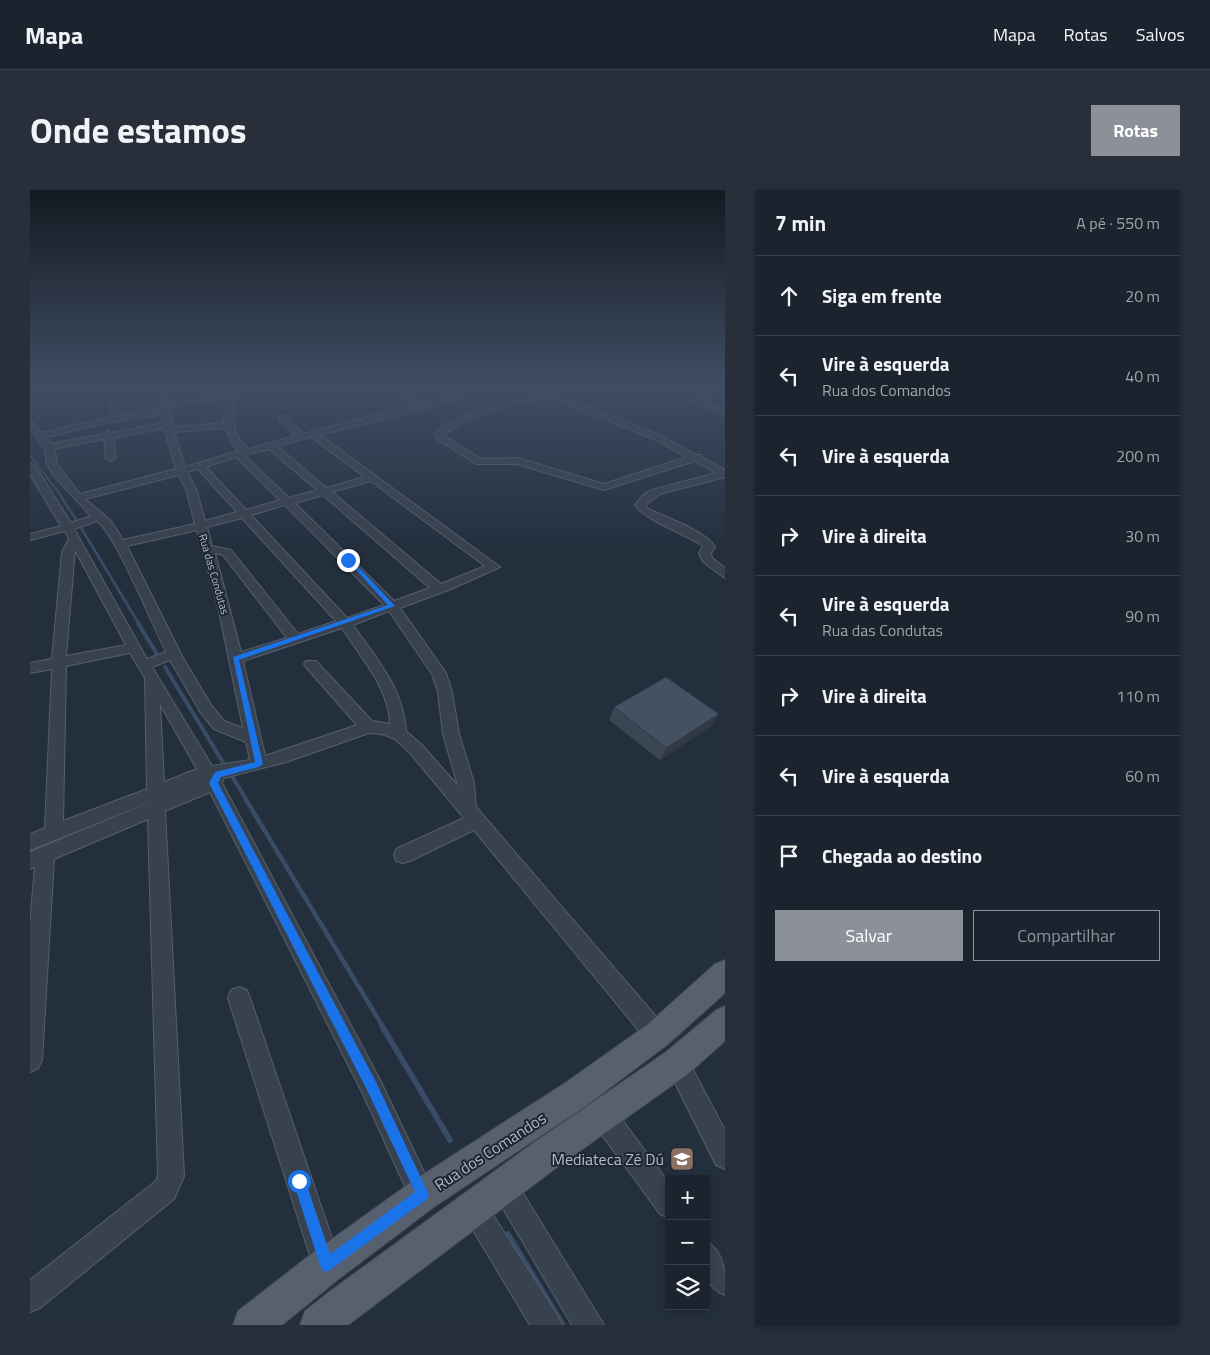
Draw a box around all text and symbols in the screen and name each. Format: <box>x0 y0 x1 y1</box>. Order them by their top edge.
text: Mapa <box>25 17 83 53</box>
text: Mapa <box>993 21 1036 48</box>
text: Rotas <box>1064 21 1108 48</box>
text: Salvos <box>1136 21 1185 48</box>
text: Onde estamos <box>30 103 246 157</box>
button: Rotas <box>1091 105 1180 156</box>
text: 7 min <box>775 207 826 239</box>
text: A pé · 550 m <box>1076 211 1160 235</box>
text: Siga em frente <box>822 281 942 310</box>
icon: ahead <box>775 282 803 310</box>
text: 20 m <box>1125 284 1160 308</box>
text: Vire à esquerda <box>822 349 950 378</box>
icon: left <box>775 362 803 390</box>
text: 40 m <box>1125 364 1160 388</box>
text: Rua dos Comandos <box>822 378 951 402</box>
text: Vire à esquerda <box>822 441 950 470</box>
icon: left <box>775 442 803 470</box>
text: 200 m <box>1116 444 1160 468</box>
text: Vire à direita <box>822 521 927 550</box>
icon: right <box>775 522 803 550</box>
text: 30 m <box>1125 524 1160 548</box>
street label: Rua das Condutas <box>195 532 233 616</box>
route end <box>337 549 360 572</box>
text: Vire à esquerda <box>822 589 950 618</box>
icon: left <box>775 602 803 630</box>
text: 90 m <box>1125 604 1160 628</box>
text: Rua das Condutas <box>822 618 943 642</box>
text: Vire à direita <box>822 681 927 710</box>
icon: right <box>775 682 803 710</box>
text: 110 m <box>1116 684 1160 708</box>
text: Vire à esquerda <box>822 761 950 790</box>
icon: left <box>775 762 803 790</box>
text: 60 m <box>1125 764 1160 788</box>
text: Chegada ao destino <box>822 841 982 870</box>
icon: arrive <box>775 842 803 870</box>
button: Salvar <box>775 910 963 961</box>
button: Compartilhar <box>973 910 1160 961</box>
street label: Rua dos Comandos <box>429 1106 551 1196</box>
school or university icon: Mediateca Zé Dú <box>669 1146 695 1172</box>
place label: Mediateca Zé Dú <box>552 1147 664 1171</box>
route start <box>288 1170 311 1193</box>
map controls <box>665 1175 710 1310</box>
button: + <box>665 1175 710 1220</box>
button: − <box>665 1220 710 1265</box>
button: layers <box>665 1265 710 1310</box>

